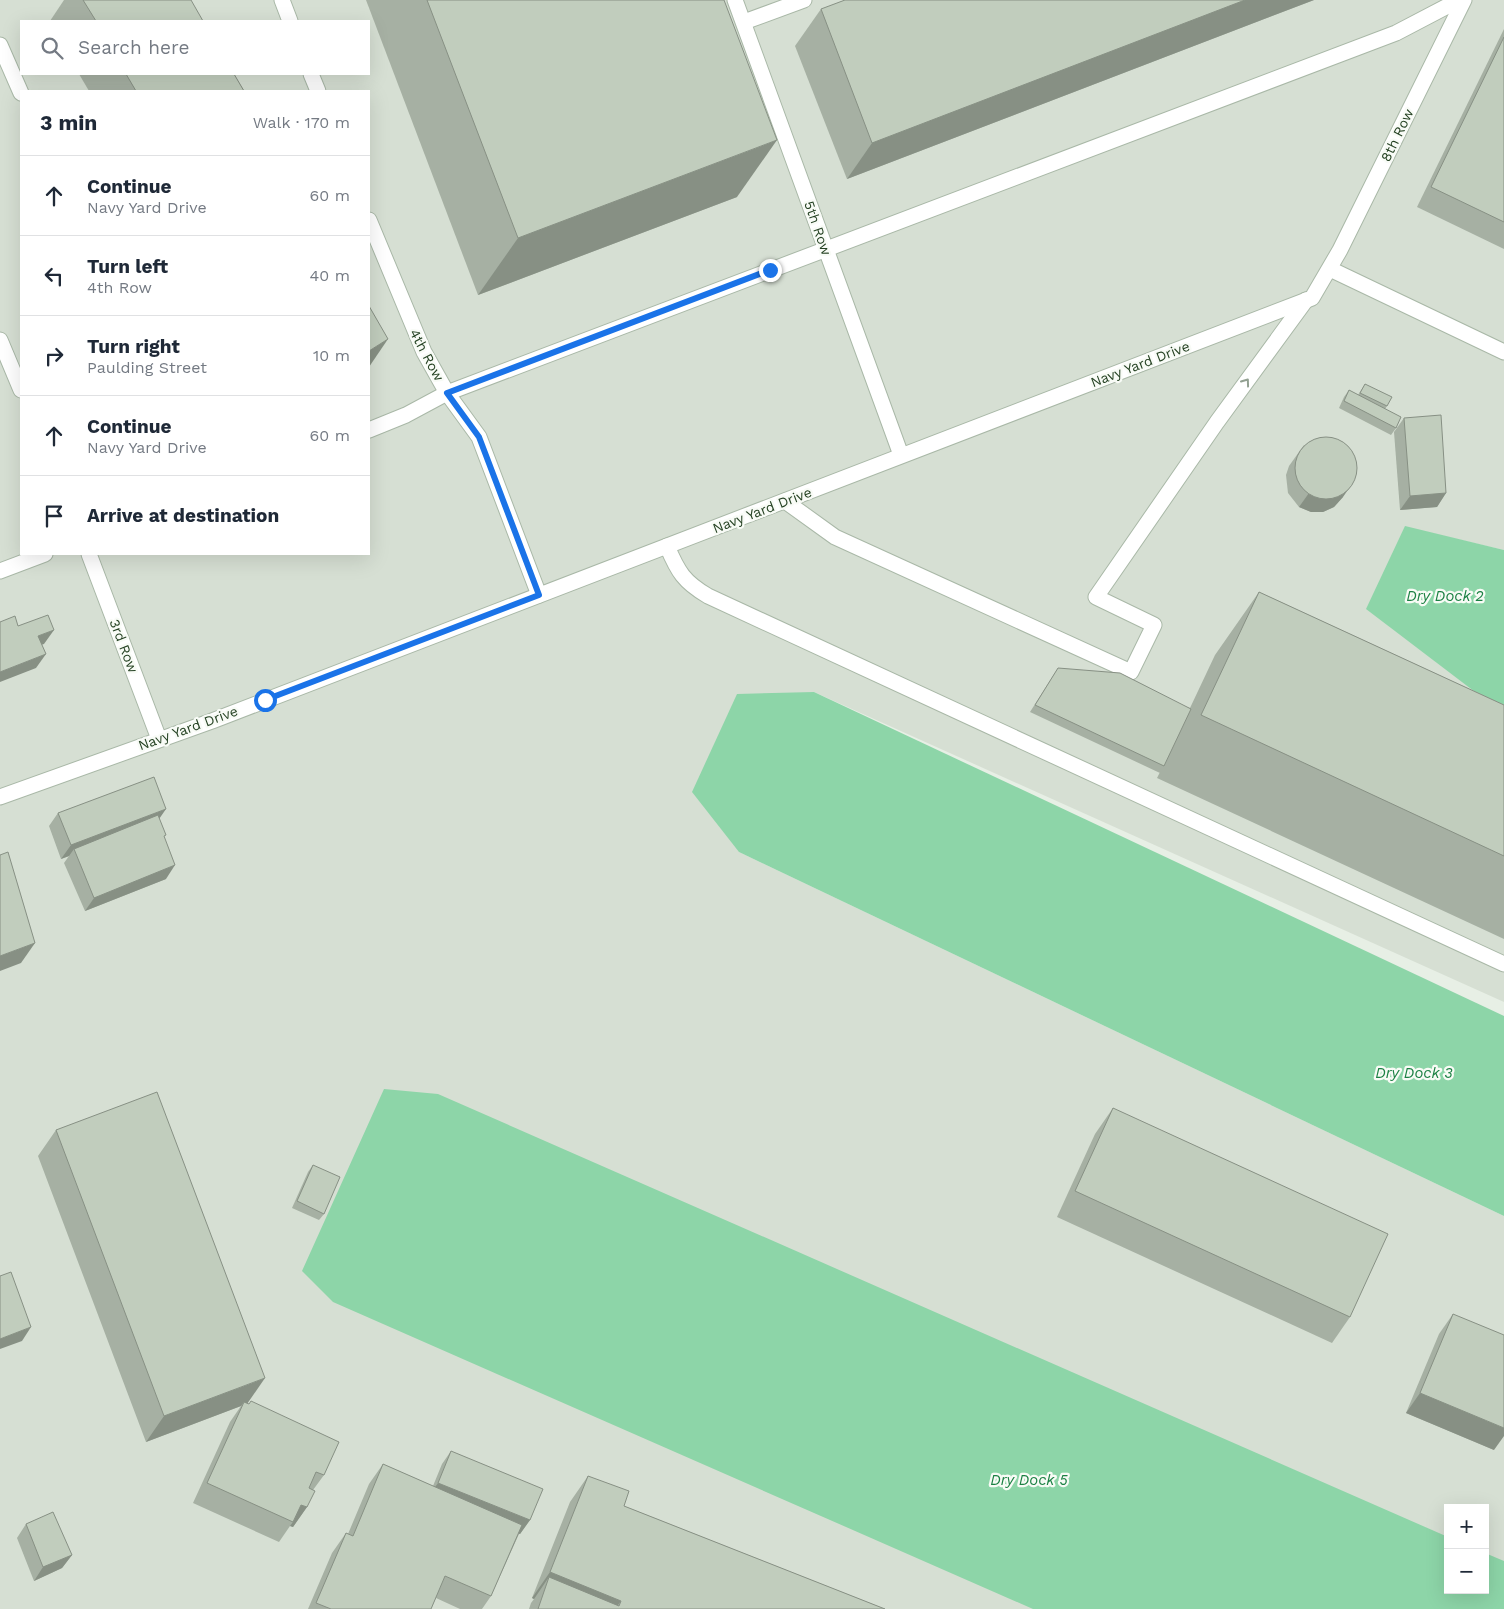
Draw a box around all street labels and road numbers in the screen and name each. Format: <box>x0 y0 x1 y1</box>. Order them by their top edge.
street label: 8th Row <box>1377 106 1417 164</box>
street label: 5th Row <box>801 199 835 258</box>
street label: 4th Row <box>407 326 448 384</box>
street label: Navy Yard Drive <box>1088 338 1192 390</box>
street label: Navy Yard Drive <box>710 484 814 536</box>
street label: 3rd Row <box>106 617 142 675</box>
street label: Navy Yard Drive <box>136 703 240 753</box>

